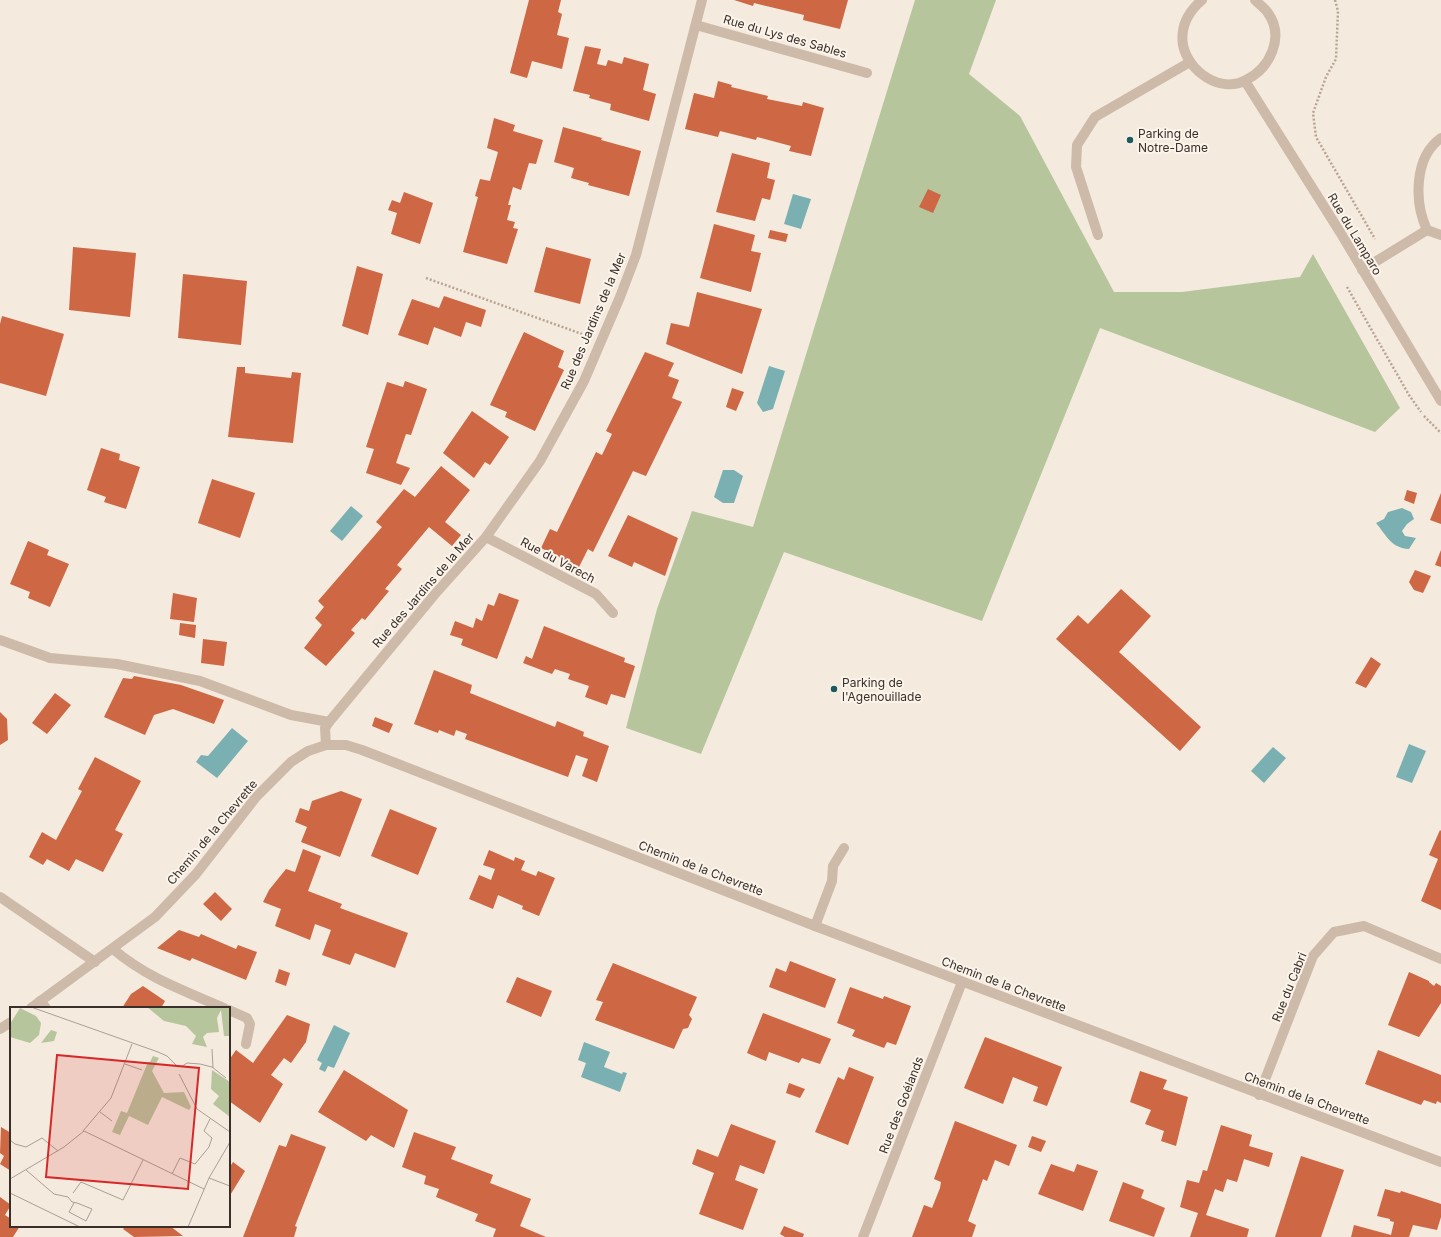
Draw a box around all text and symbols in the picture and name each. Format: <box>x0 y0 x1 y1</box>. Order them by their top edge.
street label: Rue du Lys des Sables <box>722 11 848 61</box>
place label: Parking de Notre-Dame <box>1138 126 1208 155</box>
marker: Parking de Notre-Dame <box>1125 135 1135 145</box>
street label: Rue du Lamparo <box>1325 190 1385 278</box>
street label: Rue des Jardins de la Mer <box>557 250 629 392</box>
street label: Rue des Jardins de la Mer <box>369 529 477 651</box>
street label: Rue du Varech <box>518 534 598 586</box>
place label: Parking de l'Agenouillade <box>842 675 921 704</box>
marker: Parking de l'Agenouillade <box>829 684 839 694</box>
street label: Chemin de la Chevrette <box>164 776 260 888</box>
street label: Chemin de la Chevrette <box>636 837 766 899</box>
street label: Rue du Cabri <box>1268 950 1310 1024</box>
street label: Chemin de la Chevrette <box>939 953 1069 1015</box>
inset map <box>10 1007 230 1227</box>
street label: Rue des Goélands <box>876 1054 926 1156</box>
street label: Chemin de la Chevrette <box>1242 1068 1372 1128</box>

